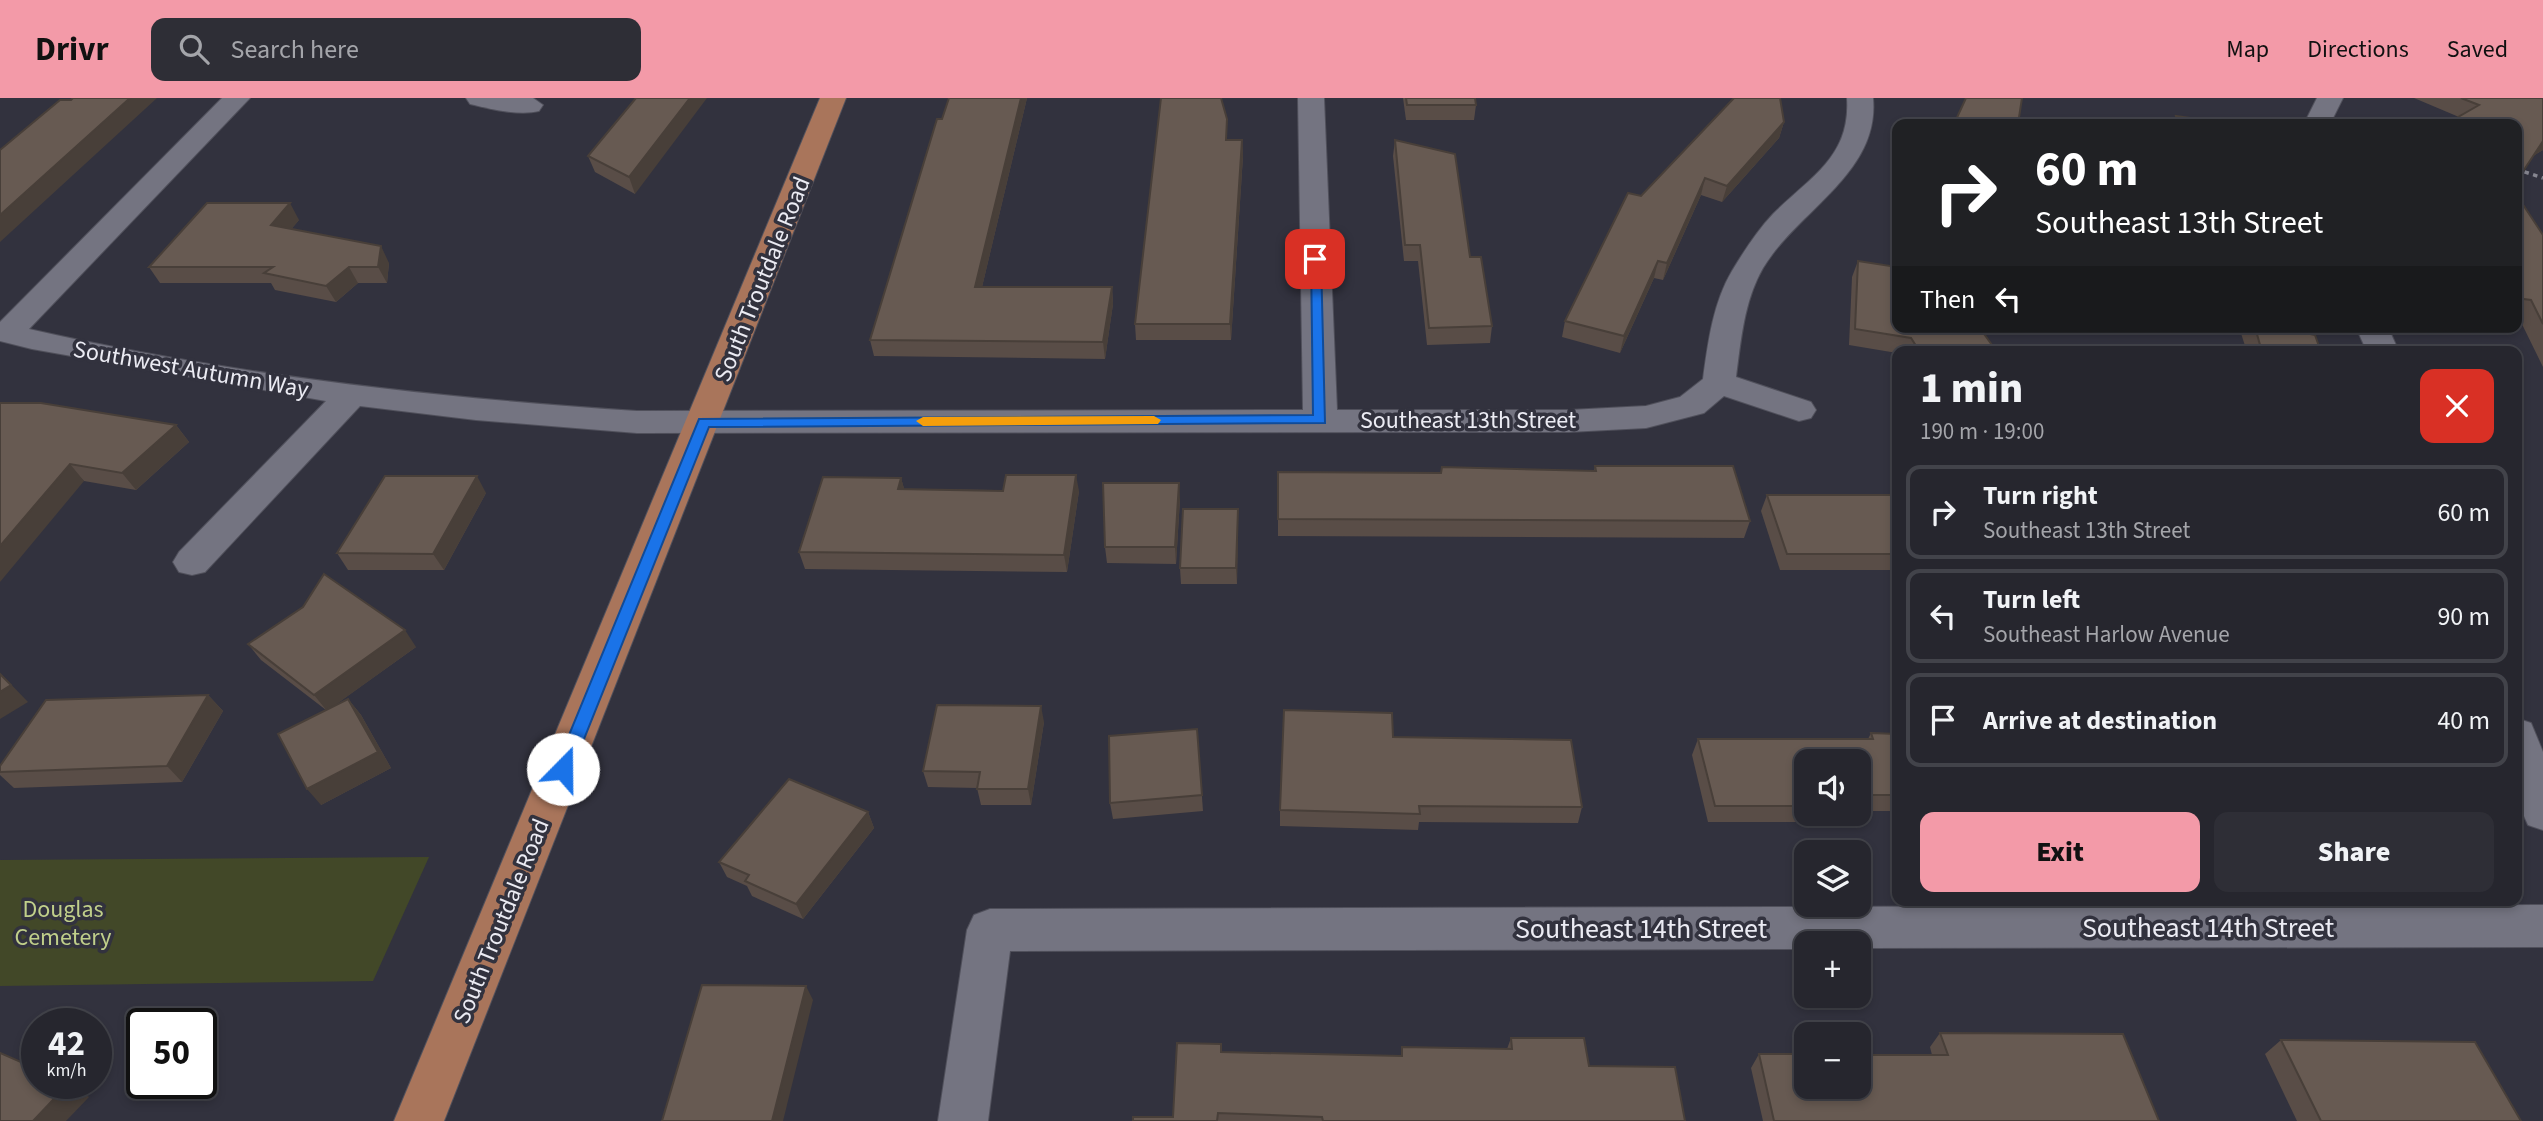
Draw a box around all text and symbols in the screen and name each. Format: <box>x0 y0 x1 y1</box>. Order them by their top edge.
search box <box>151 18 641 81</box>
text: Drivr <box>35 26 109 73</box>
icon: search <box>175 30 213 68</box>
text: Search here <box>231 31 359 68</box>
text: Map <box>2226 32 2269 67</box>
text: Directions <box>2307 32 2409 67</box>
text: Saved <box>2447 32 2508 67</box>
text: 60 m <box>2035 135 2139 205</box>
icon: right <box>1920 147 2011 238</box>
street label: South Troutdale Road <box>705 171 820 387</box>
text: Southeast 13th Street <box>2035 200 2323 246</box>
pin <box>1285 229 1345 289</box>
icon: arrive <box>1296 240 1334 278</box>
icon: left <box>1989 280 2027 318</box>
text: Then <box>1920 281 1975 318</box>
street label: Southwest Autumn Way <box>71 332 311 407</box>
text: 1 min <box>1920 359 2023 419</box>
button: close <box>2420 369 2494 443</box>
street label: Southeast 13th Street <box>1360 403 1576 438</box>
text: 190 m · 19:00 <box>1920 415 2044 448</box>
text: Turn right <box>1983 477 2098 514</box>
icon: right <box>1924 493 1962 531</box>
text: 60 m <box>2437 494 2490 531</box>
text: Southeast 13th Street <box>1983 514 2190 547</box>
text: Turn left <box>1983 581 2080 618</box>
icon: left <box>1924 597 1962 635</box>
text: 90 m <box>2437 598 2490 635</box>
text: Southeast Harlow Avenue <box>1983 618 2230 651</box>
icon: arrive <box>1924 701 1962 739</box>
text: Arrive at destination <box>1983 702 2217 739</box>
text: 40 m <box>2437 702 2490 739</box>
position arrow <box>526 732 600 806</box>
map controls <box>1794 749 1871 1099</box>
button: sound <box>1794 749 1871 826</box>
button: Exit <box>1920 812 2200 892</box>
button: Share <box>2214 812 2494 892</box>
street label: South Troutdale Road <box>444 813 559 1029</box>
button: layers <box>1794 840 1871 917</box>
park label: Douglas Cemetery <box>15 892 112 955</box>
street label: Southeast 14th Street <box>2082 908 2335 948</box>
street label: Southeast 14th Street <box>1515 909 1768 949</box>
button: + <box>1794 931 1871 1008</box>
speed limit sign: 50 <box>126 1008 217 1099</box>
text: 42 <box>48 1019 85 1069</box>
button: − <box>1794 1022 1871 1099</box>
text: km/h <box>47 1058 86 1083</box>

